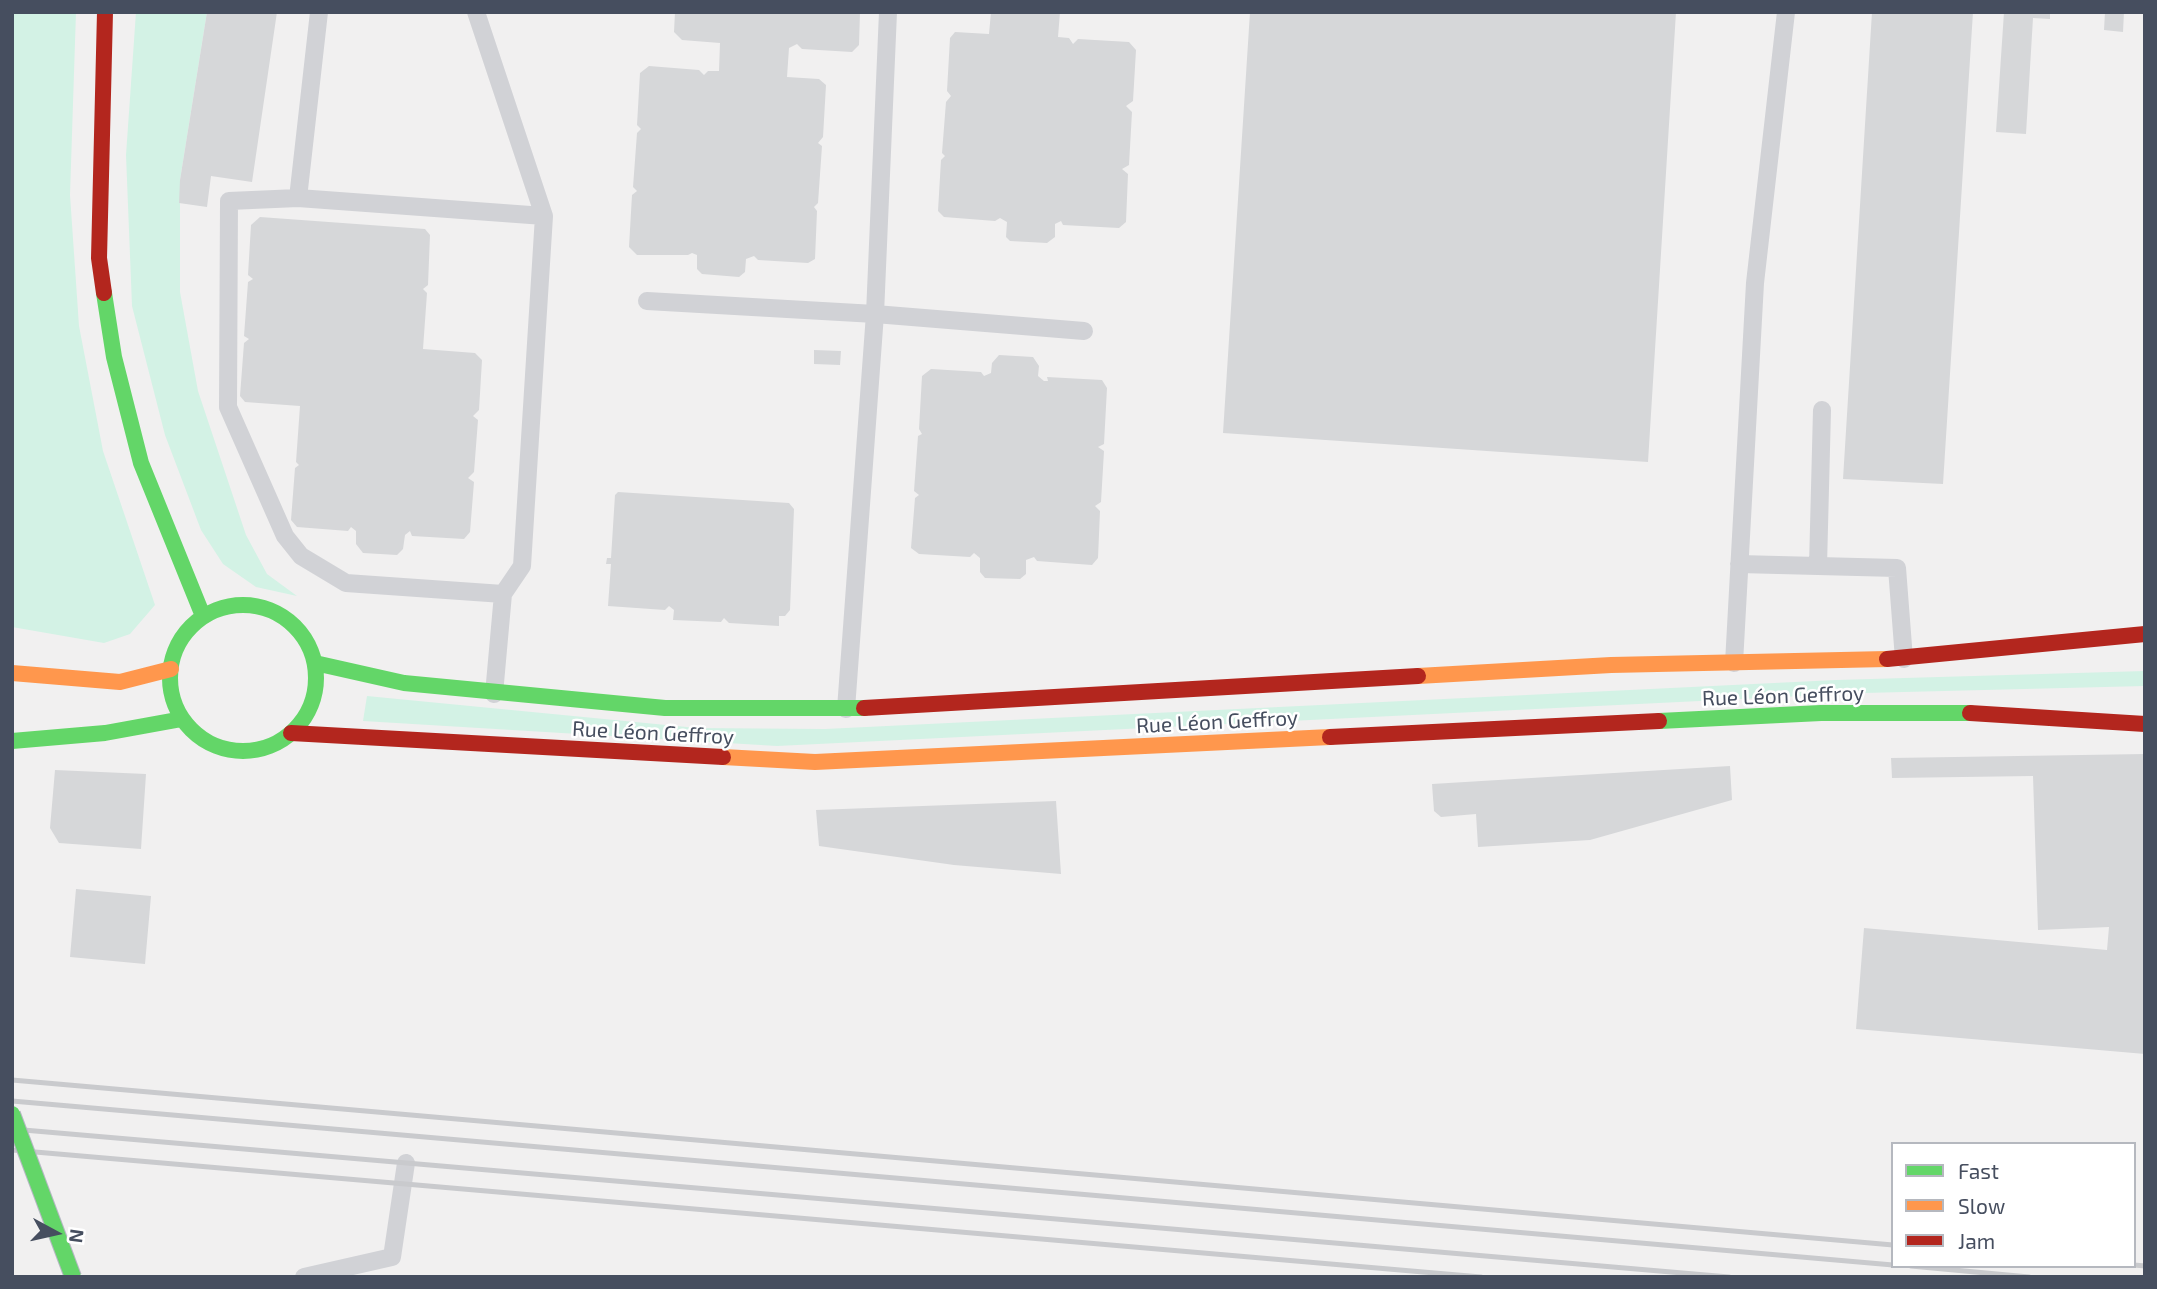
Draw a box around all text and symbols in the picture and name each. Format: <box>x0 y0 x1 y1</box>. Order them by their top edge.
street label: Rue Léon Geffroy <box>1702 681 1864 711</box>
street label: Rue Léon Geffroy <box>1135 705 1299 739</box>
street label: Rue Léon Geffroy <box>571 716 735 750</box>
legend <box>1891 1142 2136 1268</box>
text: Fast <box>1958 1158 1999 1183</box>
text: Slow <box>1958 1193 2005 1218</box>
north arrow <box>21 1198 91 1268</box>
text: N <box>65 1228 90 1244</box>
text: Jam <box>1958 1228 1995 1253</box>

